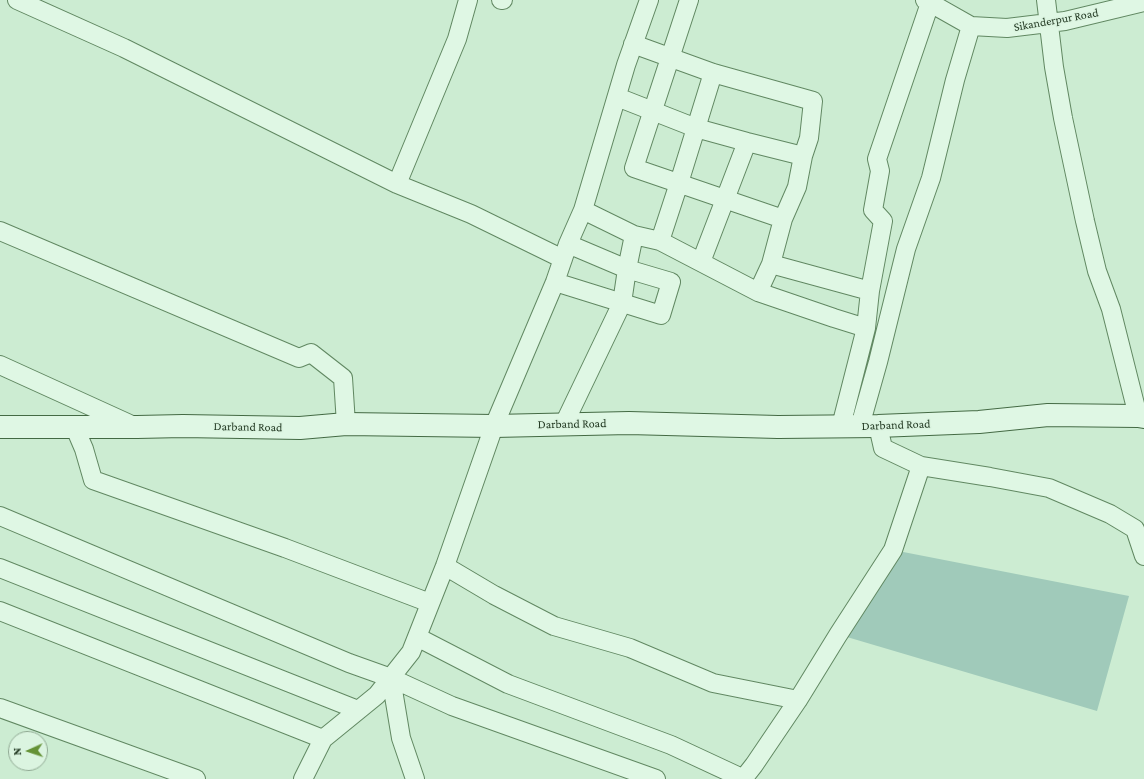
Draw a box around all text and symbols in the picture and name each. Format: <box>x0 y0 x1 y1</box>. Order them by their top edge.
street label: Sikanderpur Road <box>1013 5 1099 35</box>
street label: Darband Road <box>537 416 607 432</box>
street label: Darband Road <box>861 417 931 433</box>
street label: Darband Road <box>213 419 283 435</box>
north arrow <box>8 731 48 771</box>
text: N <box>11 748 23 756</box>

